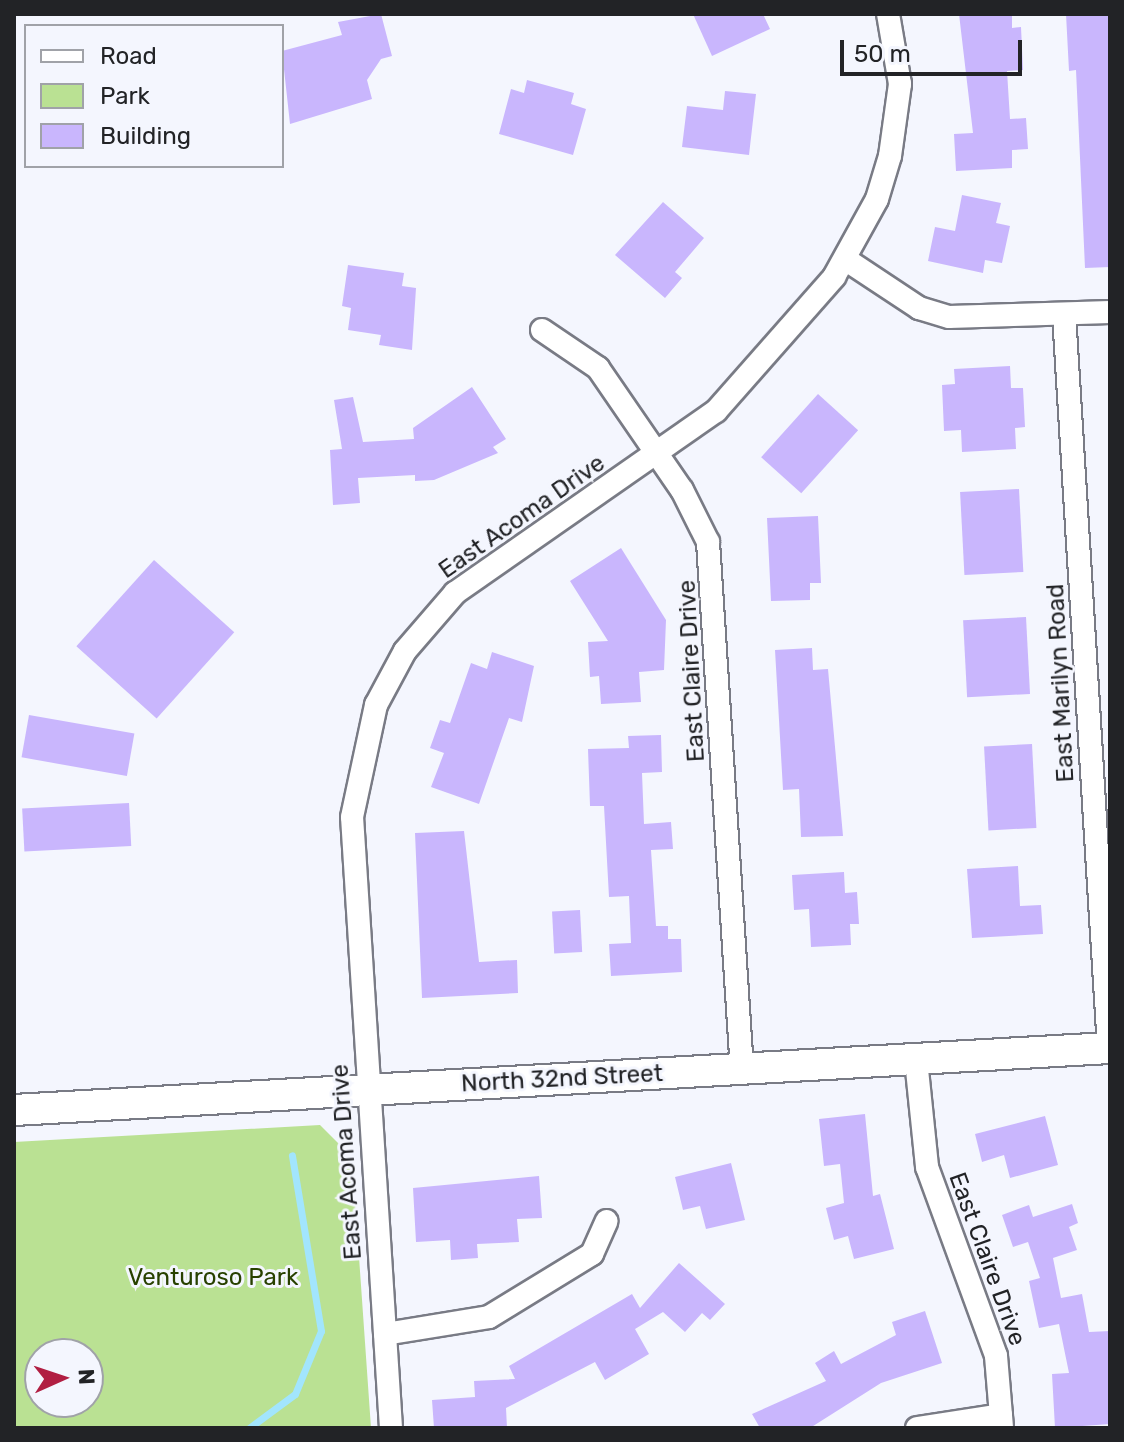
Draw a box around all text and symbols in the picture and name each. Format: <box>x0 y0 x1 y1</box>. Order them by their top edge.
legend <box>24 24 284 168</box>
scale bar <box>844 24 1026 74</box>
text: 50 m <box>854 40 911 68</box>
text: Road <box>100 42 157 70</box>
text: Park <box>100 82 150 110</box>
text: Building <box>100 122 191 150</box>
street label: East Acoma Drive <box>433 449 611 585</box>
street label: East Claire Drive <box>673 579 711 763</box>
street label: East Marilyn Road <box>1041 583 1081 783</box>
street label: North 32nd Street <box>460 1059 664 1099</box>
street label: East Acoma Drive <box>326 1063 368 1261</box>
street label: East Claire Drive <box>942 1169 1032 1349</box>
park label: Venturoso Park <box>128 1264 298 1292</box>
north arrow <box>24 1338 104 1418</box>
text: N <box>73 1368 100 1385</box>

